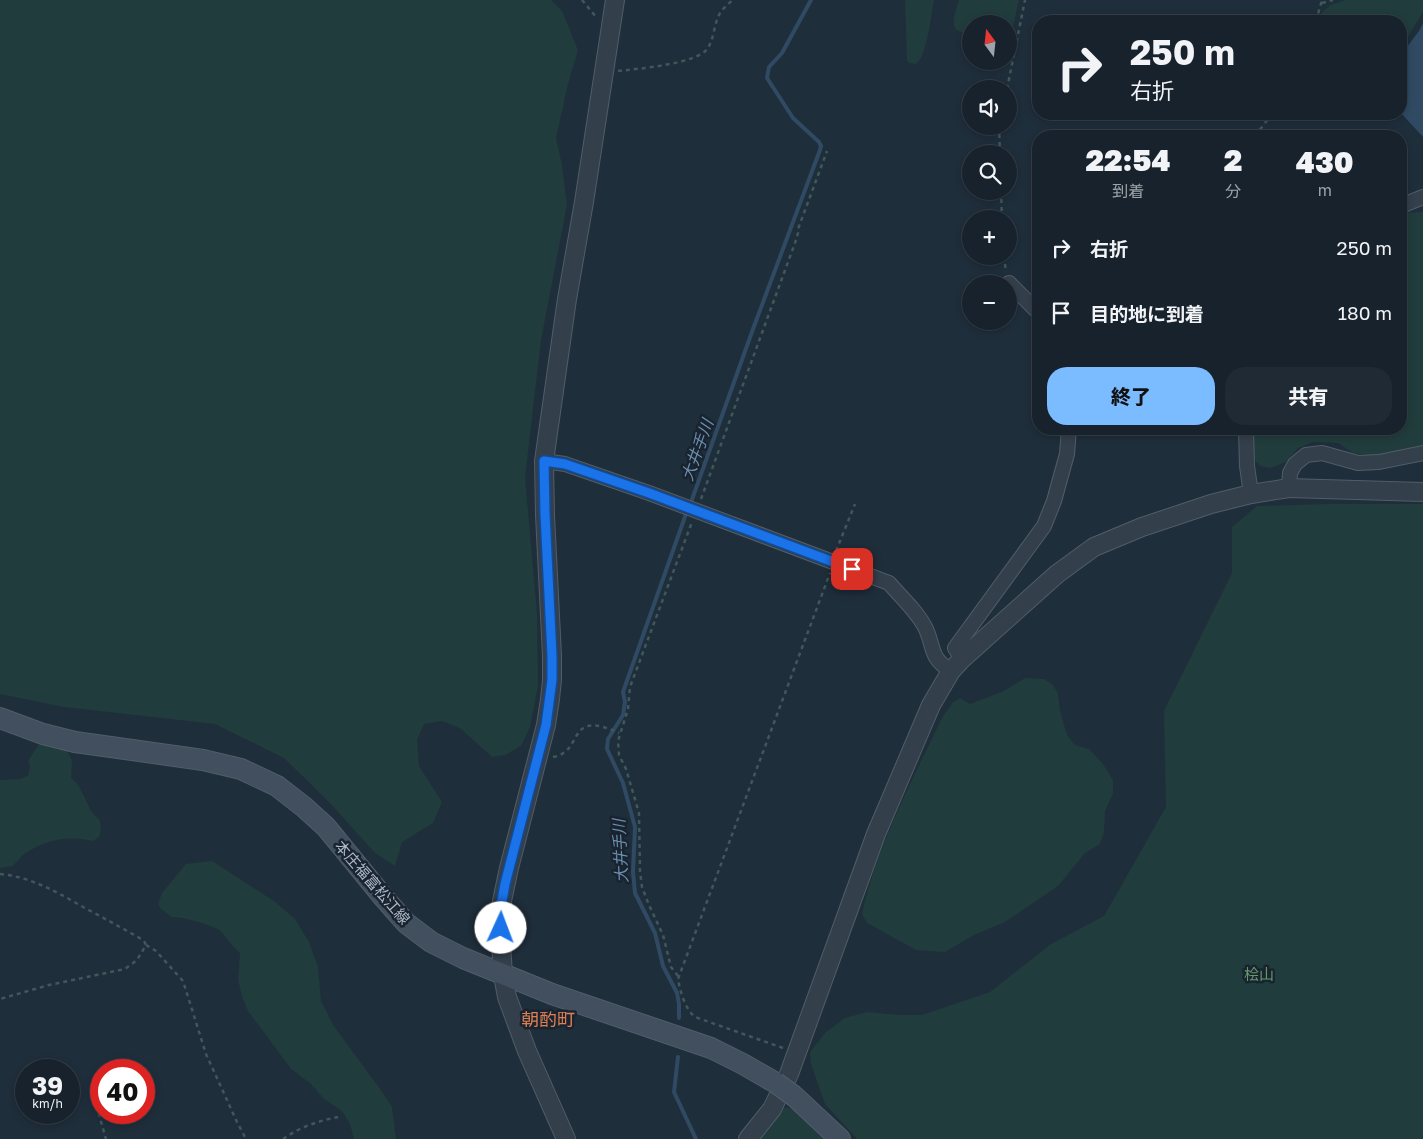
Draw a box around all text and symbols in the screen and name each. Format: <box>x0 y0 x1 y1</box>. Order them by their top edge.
north arrow <box>962 15 1018 70</box>
map controls <box>962 15 1017 330</box>
text: 250 m <box>1130 31 1235 73</box>
icon: right <box>1047 35 1112 100</box>
text: 右折 <box>1130 77 1174 104</box>
button: sound <box>962 80 1017 135</box>
text: 22:54 <box>1085 142 1170 178</box>
text: 2 <box>1224 142 1242 178</box>
text: 430 <box>1296 144 1354 180</box>
button: search <box>962 145 1017 200</box>
text: m <box>1318 180 1332 200</box>
text: 到着 <box>1112 181 1144 201</box>
text: 分 <box>1225 181 1241 201</box>
button: + <box>962 210 1017 265</box>
icon: right <box>1047 234 1075 262</box>
text: 250 m <box>1337 236 1392 259</box>
text: 右折 <box>1090 237 1128 260</box>
button: − <box>962 275 1017 330</box>
icon: arrive <box>1047 299 1075 327</box>
text: 180 m <box>1338 301 1392 324</box>
text: 目的地に到着 <box>1090 302 1204 325</box>
button: 終了 <box>1047 367 1215 425</box>
button: 共有 <box>1225 367 1392 425</box>
water label: 大井手川 <box>677 415 718 483</box>
pin <box>831 548 873 590</box>
icon: arrive <box>838 555 866 583</box>
water label: 大井手川 <box>608 817 632 883</box>
street label: 本庄福富松江線 <box>332 836 414 928</box>
position arrow <box>474 901 526 953</box>
park label: 桧山 <box>1244 965 1274 983</box>
district label: 朝酌町 <box>521 1008 575 1030</box>
speed limit sign: 40 <box>90 1059 155 1124</box>
text: 39 <box>32 1070 63 1101</box>
text: km/h <box>32 1096 63 1111</box>

